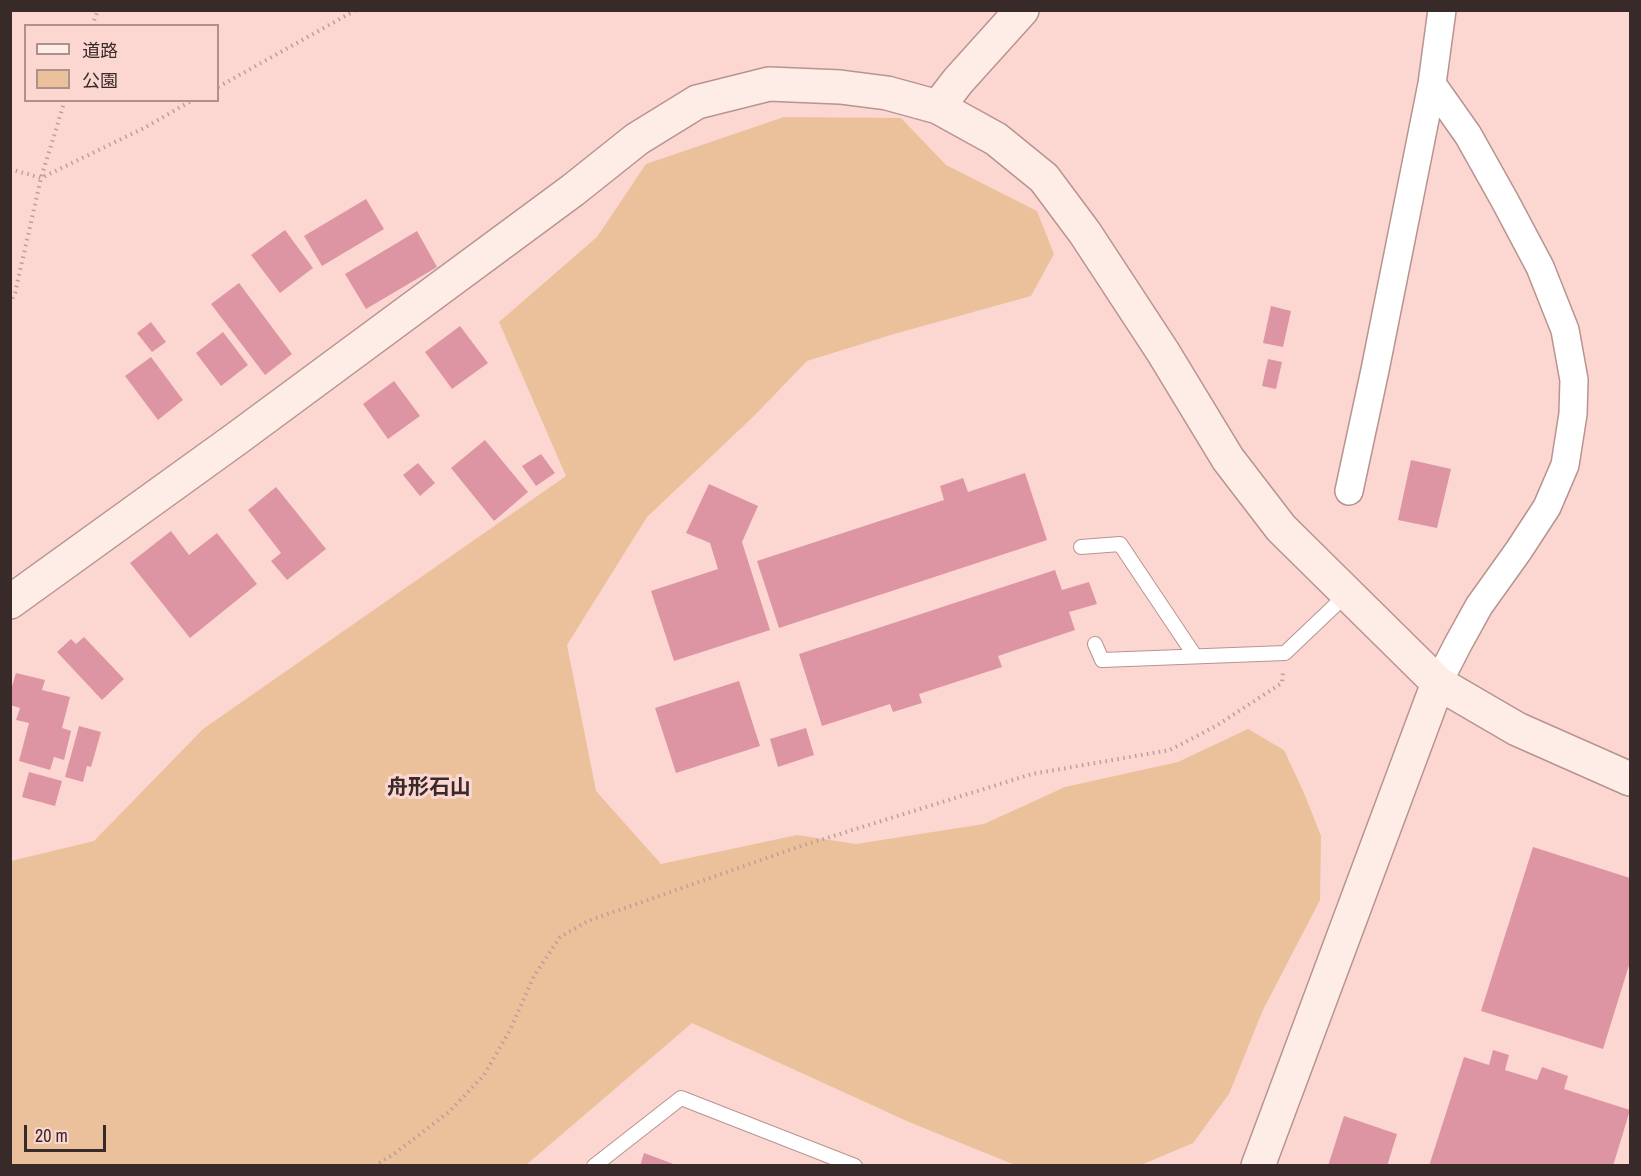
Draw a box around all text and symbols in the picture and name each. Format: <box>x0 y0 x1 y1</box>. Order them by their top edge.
legend <box>24 24 219 102</box>
text: 道路 <box>82 38 118 63</box>
text: 公園 <box>82 68 118 93</box>
district label: 舟形石山 <box>387 775 471 801</box>
scale bar <box>27 1113 110 1151</box>
text: 20 m <box>35 1123 68 1148</box>

